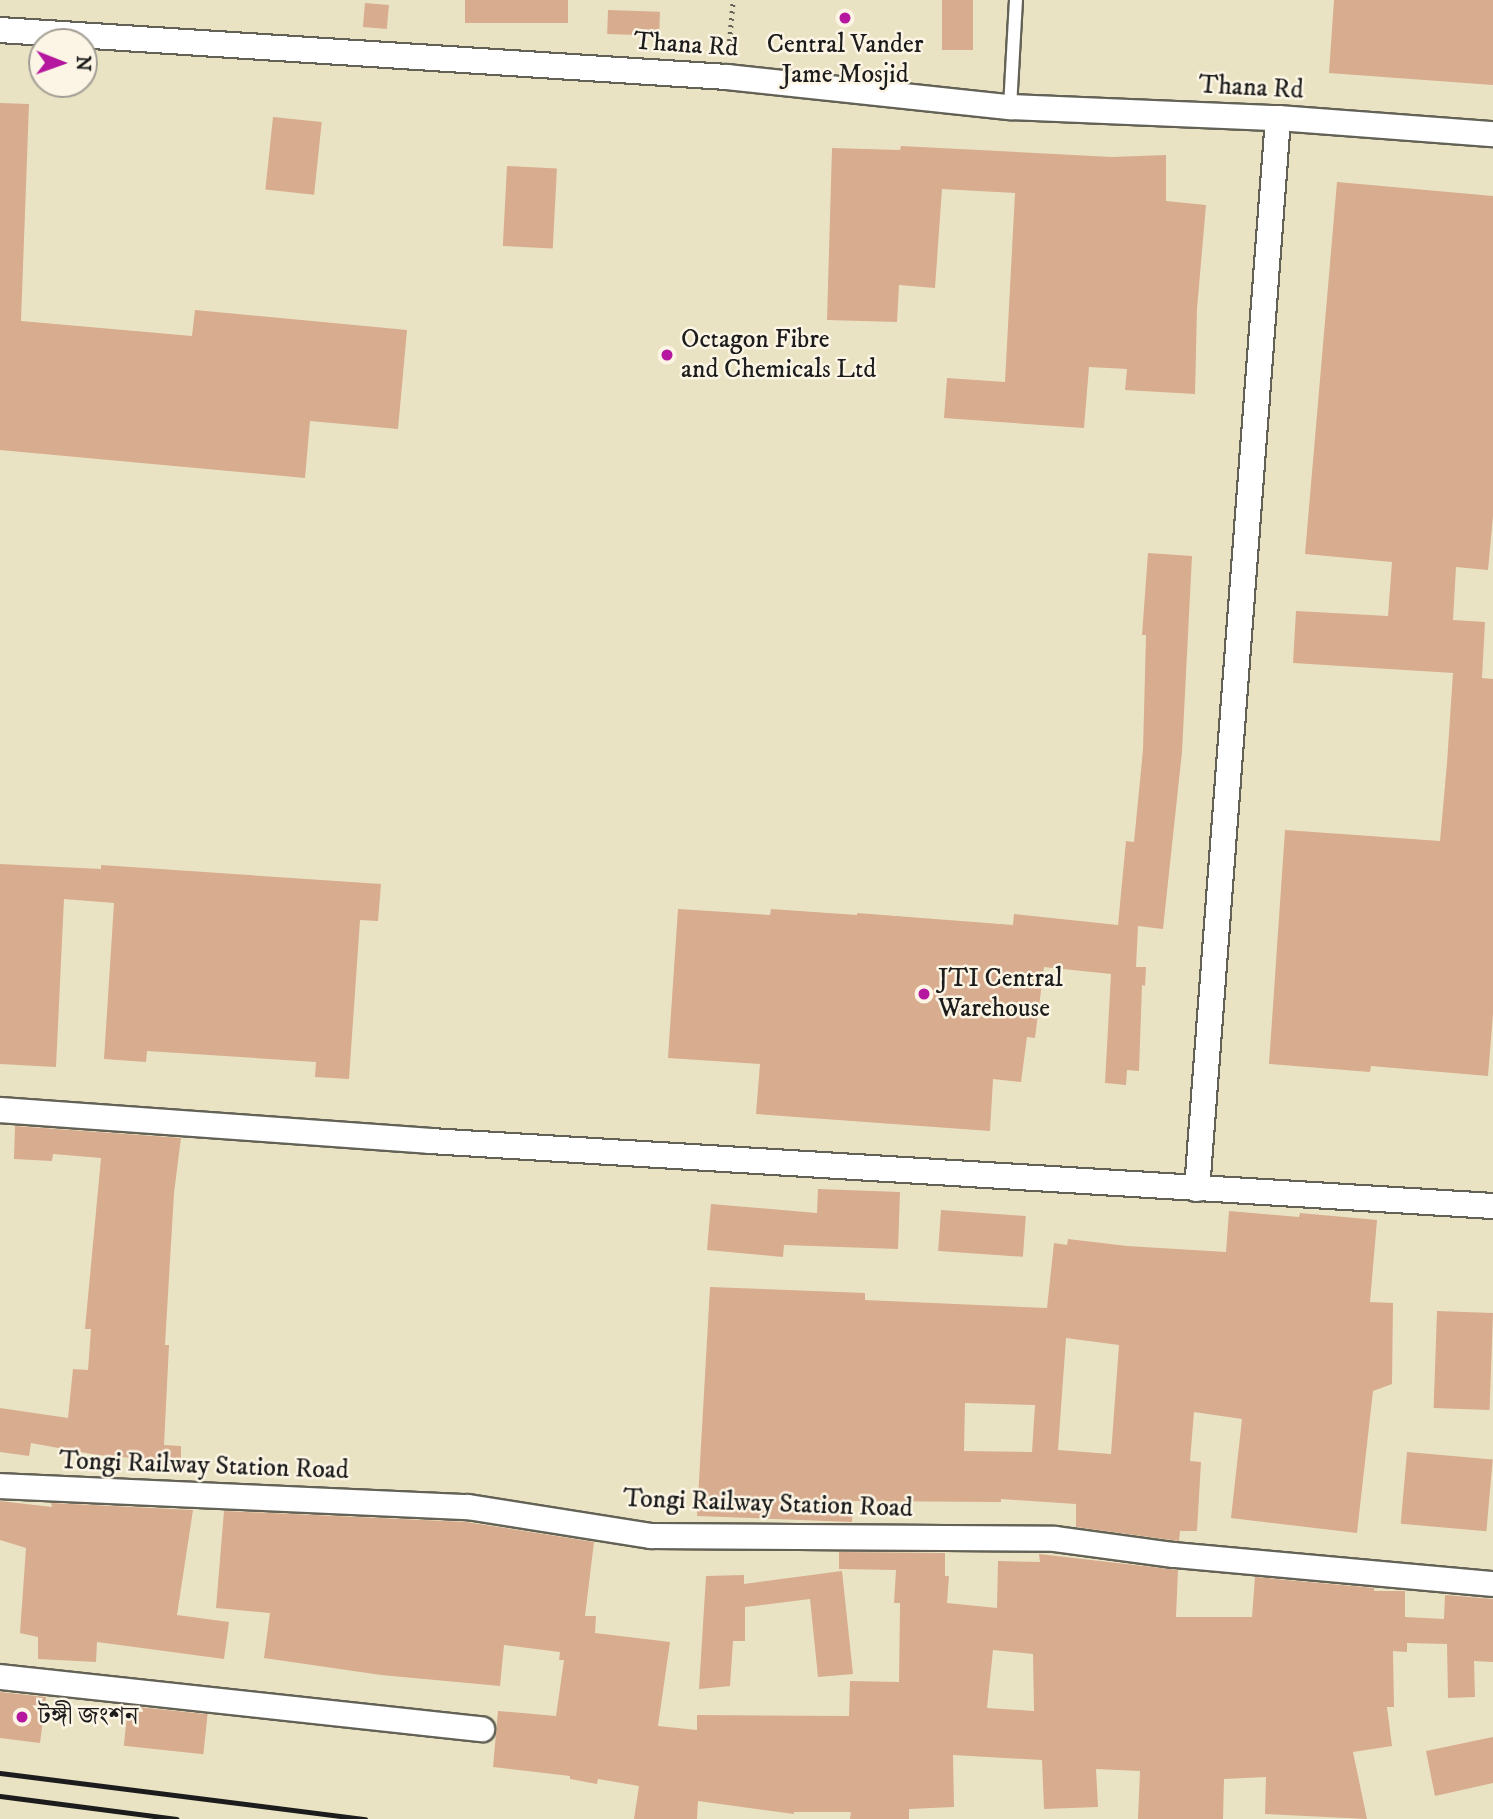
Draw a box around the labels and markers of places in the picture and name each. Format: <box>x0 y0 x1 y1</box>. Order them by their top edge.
marker: Central Vander Jame Mosjid <box>837 10 853 26</box>
place label: Central Vander Jame Mosjid <box>767 29 923 90</box>
place label: Octagon Fibre and Chemicals Ltd <box>681 324 876 386</box>
marker: Octagon Fibre and Chemicals Ltd <box>659 347 675 363</box>
place label: JTI Central Warehouse <box>938 963 1063 1024</box>
marker: JTI Central Warehouse <box>916 986 932 1002</box>
place label: টঙ্গী জংশন <box>38 1701 138 1733</box>
marker: টঙ্গী জংশন <box>12 1707 32 1727</box>

